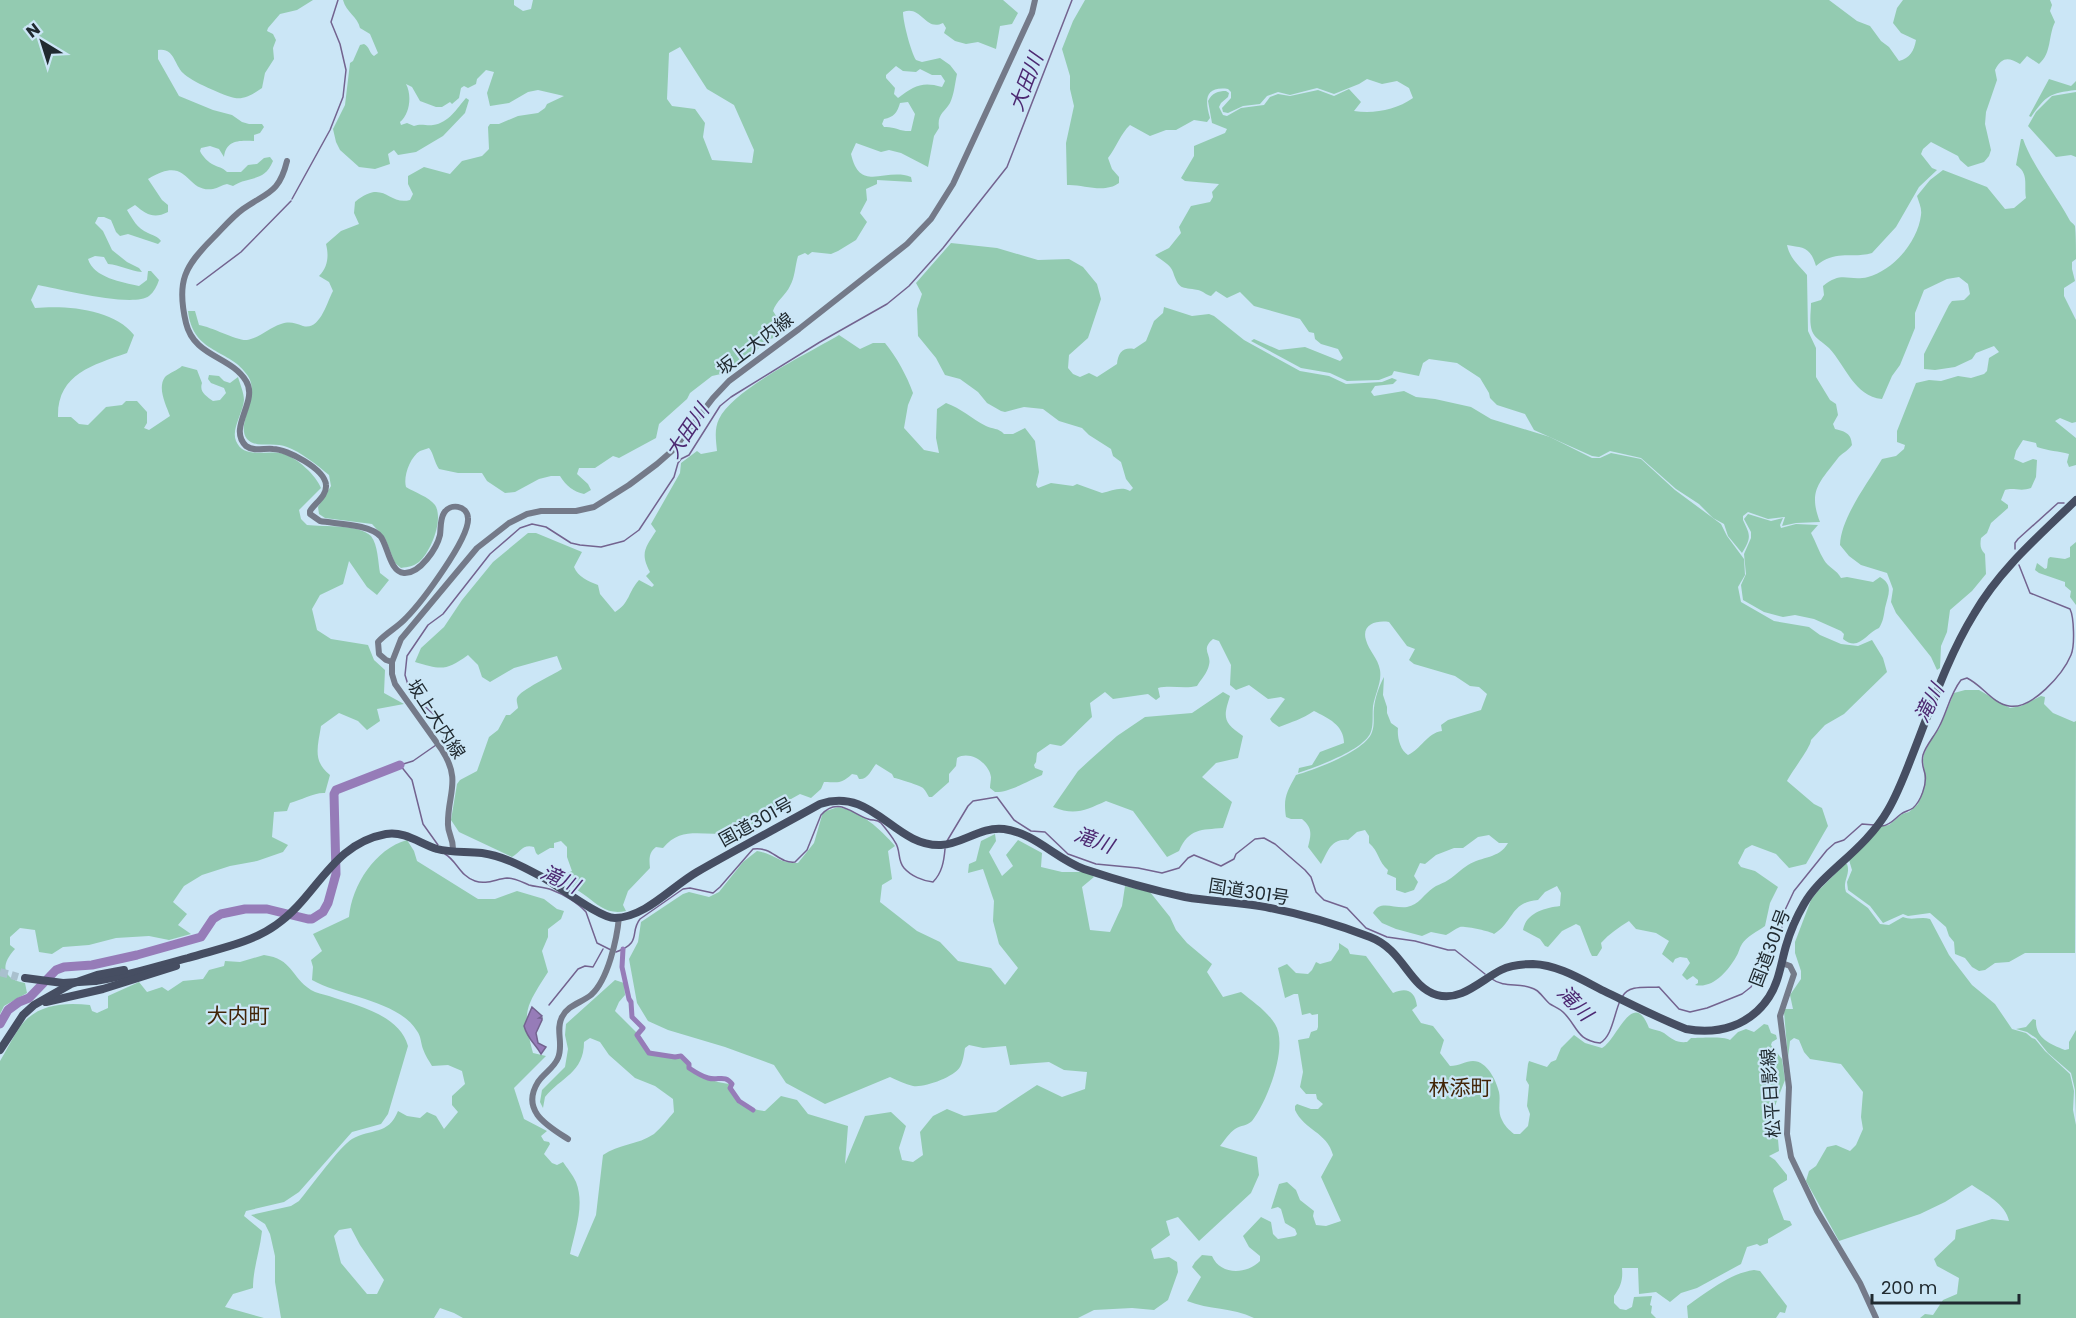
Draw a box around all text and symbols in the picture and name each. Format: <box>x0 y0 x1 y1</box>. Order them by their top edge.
north arrow <box>12 12 72 72</box>
text: N <box>21 18 45 43</box>
water label: 大田川 <box>1002 47 1051 115</box>
street label: 坂上大内線 <box>711 307 798 381</box>
water label: 大田川 <box>659 397 717 464</box>
street label: 坂上大内線 <box>401 674 471 763</box>
water label: 滝川 <box>1907 677 1951 727</box>
street label: 国道301号 <box>714 791 798 852</box>
water label: 滝川 <box>1070 820 1119 861</box>
water label: 滝川 <box>536 858 586 901</box>
street label: 国道301号 <box>1207 873 1291 910</box>
street label: 国道301号 <box>1743 905 1796 990</box>
water label: 滝川 <box>1551 979 1600 1029</box>
district label: 大内町 <box>207 1001 270 1030</box>
street label: 松平日影線 <box>1755 1047 1786 1139</box>
district label: 林添町 <box>1429 1073 1492 1102</box>
scale bar <box>1872 1267 2019 1305</box>
text: 200 m <box>1881 1275 1937 1300</box>

